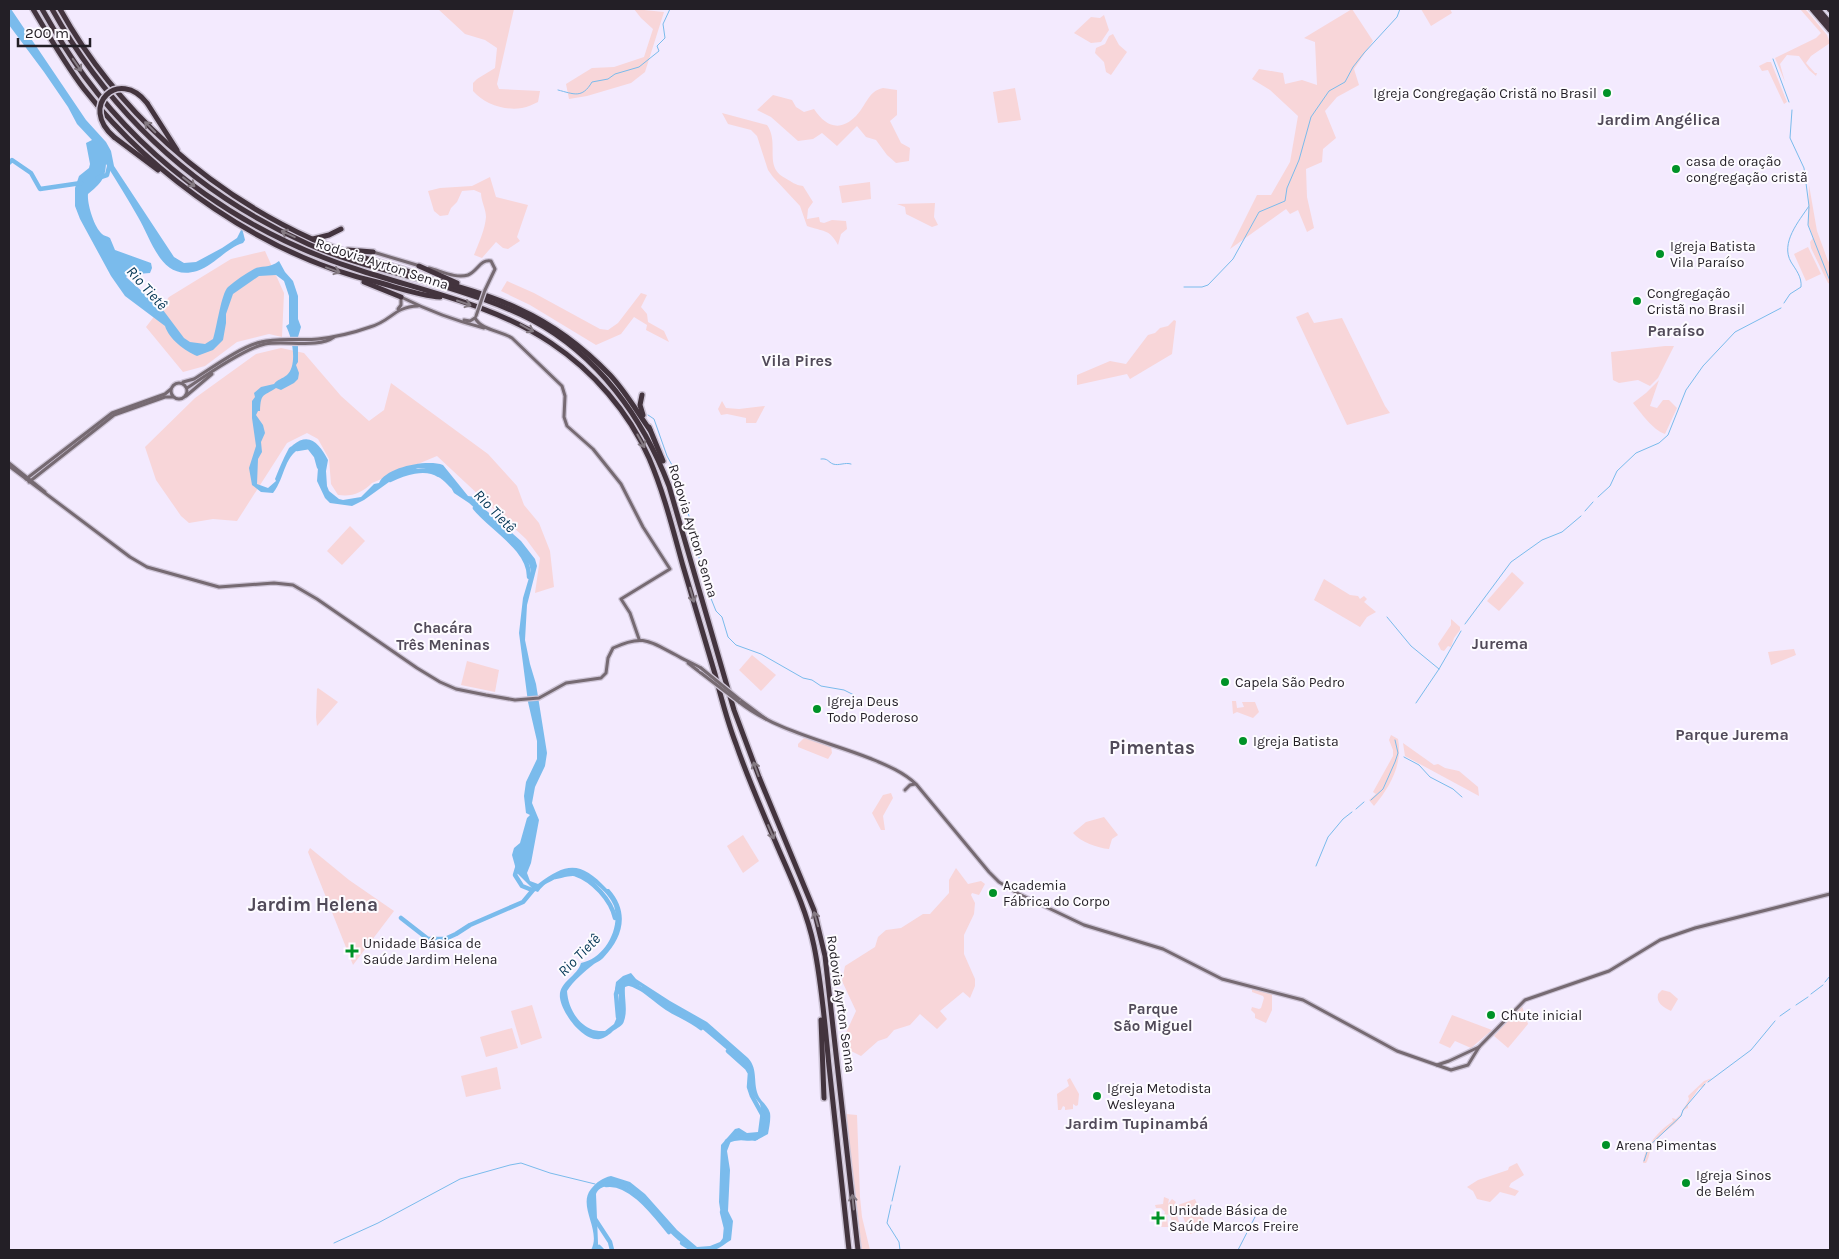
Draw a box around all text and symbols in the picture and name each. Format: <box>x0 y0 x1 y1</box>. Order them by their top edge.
scale bar <box>18 15 90 47</box>
text: 200 m <box>25 24 69 42</box>
one-way arrow <box>72 58 82 72</box>
place label: Igreja Congregação Cristã no Brasil <box>1373 85 1597 102</box>
marker: Igreja Congregação Cristã no Brasil <box>1601 87 1613 99</box>
district label: Jardim Angélica <box>1598 110 1720 129</box>
one-way arrow <box>144 120 156 133</box>
place label: casa de oração congregação cristã <box>1686 153 1808 186</box>
marker: casa de oração congregação cristã <box>1670 163 1682 175</box>
one-way arrow <box>182 176 195 187</box>
one-way arrow <box>281 229 296 239</box>
street label: Rodovia Ayrton Senna <box>313 235 451 293</box>
place label: Igreja Batista Vila Paraíso <box>1670 238 1756 271</box>
marker: Igreja Batista Vila Paraíso <box>1654 248 1666 260</box>
water label: Rio Tietê <box>123 262 171 314</box>
one-way arrow <box>325 266 340 275</box>
place label: Congregação Cristã no Brasil <box>1647 285 1745 318</box>
marker: Congregação Cristã no Brasil <box>1631 295 1643 307</box>
one-way arrow <box>455 299 471 308</box>
district label: Paraíso <box>1647 321 1705 340</box>
one-way arrow <box>519 324 533 334</box>
district label: Vila Pires <box>762 351 832 370</box>
one-way arrow <box>636 434 646 448</box>
street label: Rodovia Ayrton Senna <box>665 462 721 600</box>
water label: Rio Tietê <box>470 486 520 536</box>
one-way arrow <box>687 587 697 603</box>
district label: Chacára Três Meninas <box>396 619 490 654</box>
district label: Jurema <box>1472 634 1528 653</box>
place label: Capela São Pedro <box>1235 674 1345 691</box>
marker: Capela São Pedro <box>1219 676 1231 688</box>
place label: Igreja Deus Todo Poderoso <box>827 693 918 726</box>
marker: Igreja Deus Todo Poderoso <box>811 703 823 715</box>
district label: Parque Jurema <box>1675 725 1789 744</box>
place label: Igreja Batista <box>1253 733 1339 750</box>
marker: Igreja Batista <box>1237 735 1249 747</box>
district label: Pimentas <box>1109 737 1195 759</box>
one-way arrow <box>751 762 760 777</box>
one-way arrow <box>767 824 777 839</box>
place label: Academia Fábrica do Corpo <box>1003 877 1110 910</box>
marker: Academia Fábrica do Corpo <box>987 887 999 899</box>
district label: Jardim Helena <box>248 894 378 916</box>
one-way arrow <box>811 912 821 928</box>
water label: Rio Tietê <box>554 930 604 980</box>
street label: Rodovia Ayrton Senna <box>823 934 859 1074</box>
place label: Unidade Básica de Saúde Jardim Helena <box>363 935 498 968</box>
marker: Unidade Básica de Saúde Jardim Helena <box>345 944 359 958</box>
district label: Parque São Miguel <box>1113 1000 1193 1035</box>
place label: Chute inicial <box>1501 1007 1582 1024</box>
marker: Chute inicial <box>1485 1009 1497 1021</box>
place label: Igreja Metodista Wesleyana <box>1107 1080 1211 1113</box>
marker: Igreja Metodista Wesleyana <box>1091 1090 1103 1102</box>
district label: Jardim Tupinambá <box>1066 1114 1208 1133</box>
place label: Arena Pimentas <box>1616 1137 1717 1154</box>
marker: Arena Pimentas <box>1600 1139 1612 1151</box>
place label: Igreja Sinos de Belém <box>1696 1167 1772 1200</box>
marker: Igreja Sinos de Belém <box>1680 1177 1692 1189</box>
one-way arrow <box>848 1194 858 1210</box>
place label: Unidade Básica de Saúde Marcos Freire <box>1169 1202 1299 1235</box>
marker: Unidade Básica de Saúde Marcos Freire <box>1151 1211 1165 1225</box>

